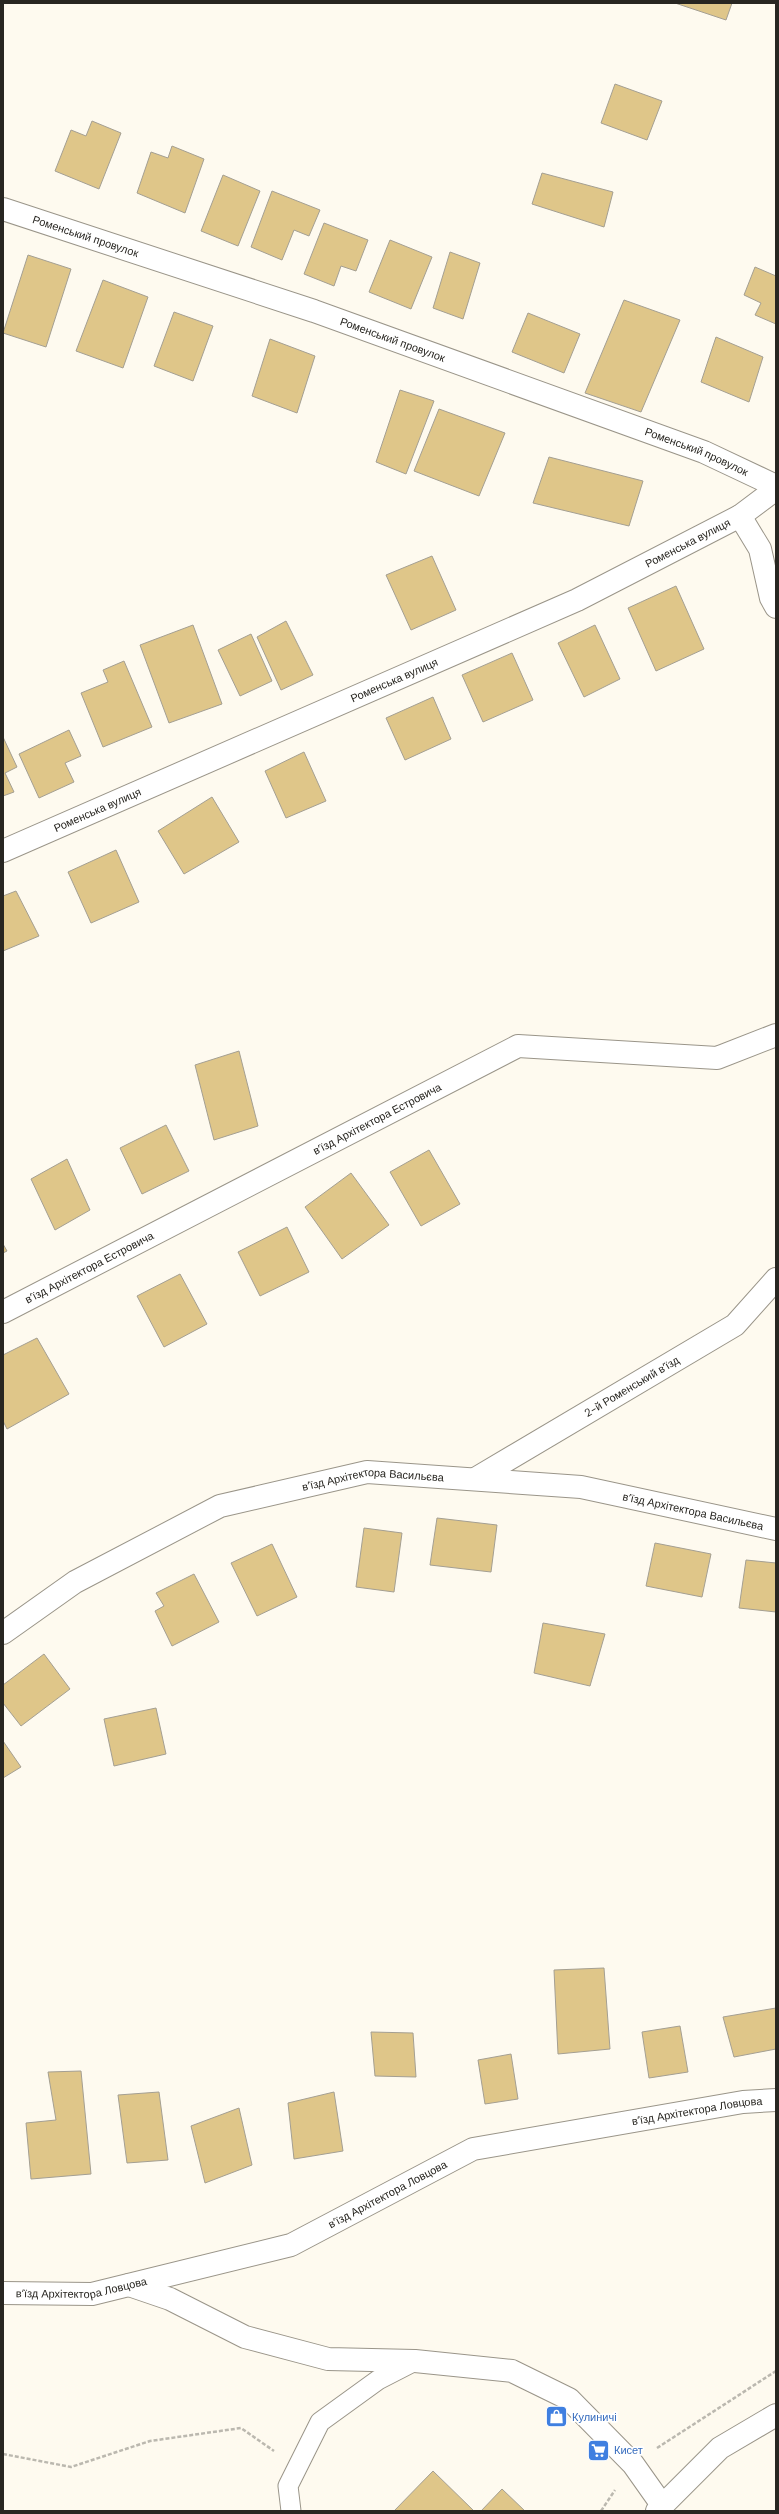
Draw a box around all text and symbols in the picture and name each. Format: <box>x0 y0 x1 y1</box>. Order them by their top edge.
street label: Роменський провулок <box>31 212 141 260</box>
street label: Роменський провулок <box>338 314 447 365</box>
street label: Роменський провулок <box>643 424 751 479</box>
street label: Роменська вулиця <box>643 515 733 571</box>
street label: Роменська вулиця <box>348 655 440 705</box>
street label: Роменська вулиця <box>52 785 143 835</box>
street label: в’їзд Архітектора Естровича <box>310 1079 444 1158</box>
street label: в’їзд Архітектора Естровича <box>23 1228 157 1306</box>
street label: 2-й Роменський в’їзд <box>582 1352 682 1420</box>
street label: в’їзд Архітектора Васильєва <box>300 1465 445 1494</box>
street label: в’їзд Архітектора Васильєва <box>621 1489 766 1533</box>
street label: в’їзд Архітектора Ловцова <box>631 2094 764 2128</box>
street label: в’їзд Архітектора Ловцова <box>326 2157 450 2231</box>
street label: в’їзд Архітектора Ловцова <box>16 2274 149 2301</box>
shop icon: Кулиничі <box>543 2404 569 2430</box>
place label: Кулиничі <box>572 2410 617 2424</box>
supermarket icon: Кисет <box>585 2437 611 2463</box>
place label: Кисет <box>614 2443 643 2457</box>

